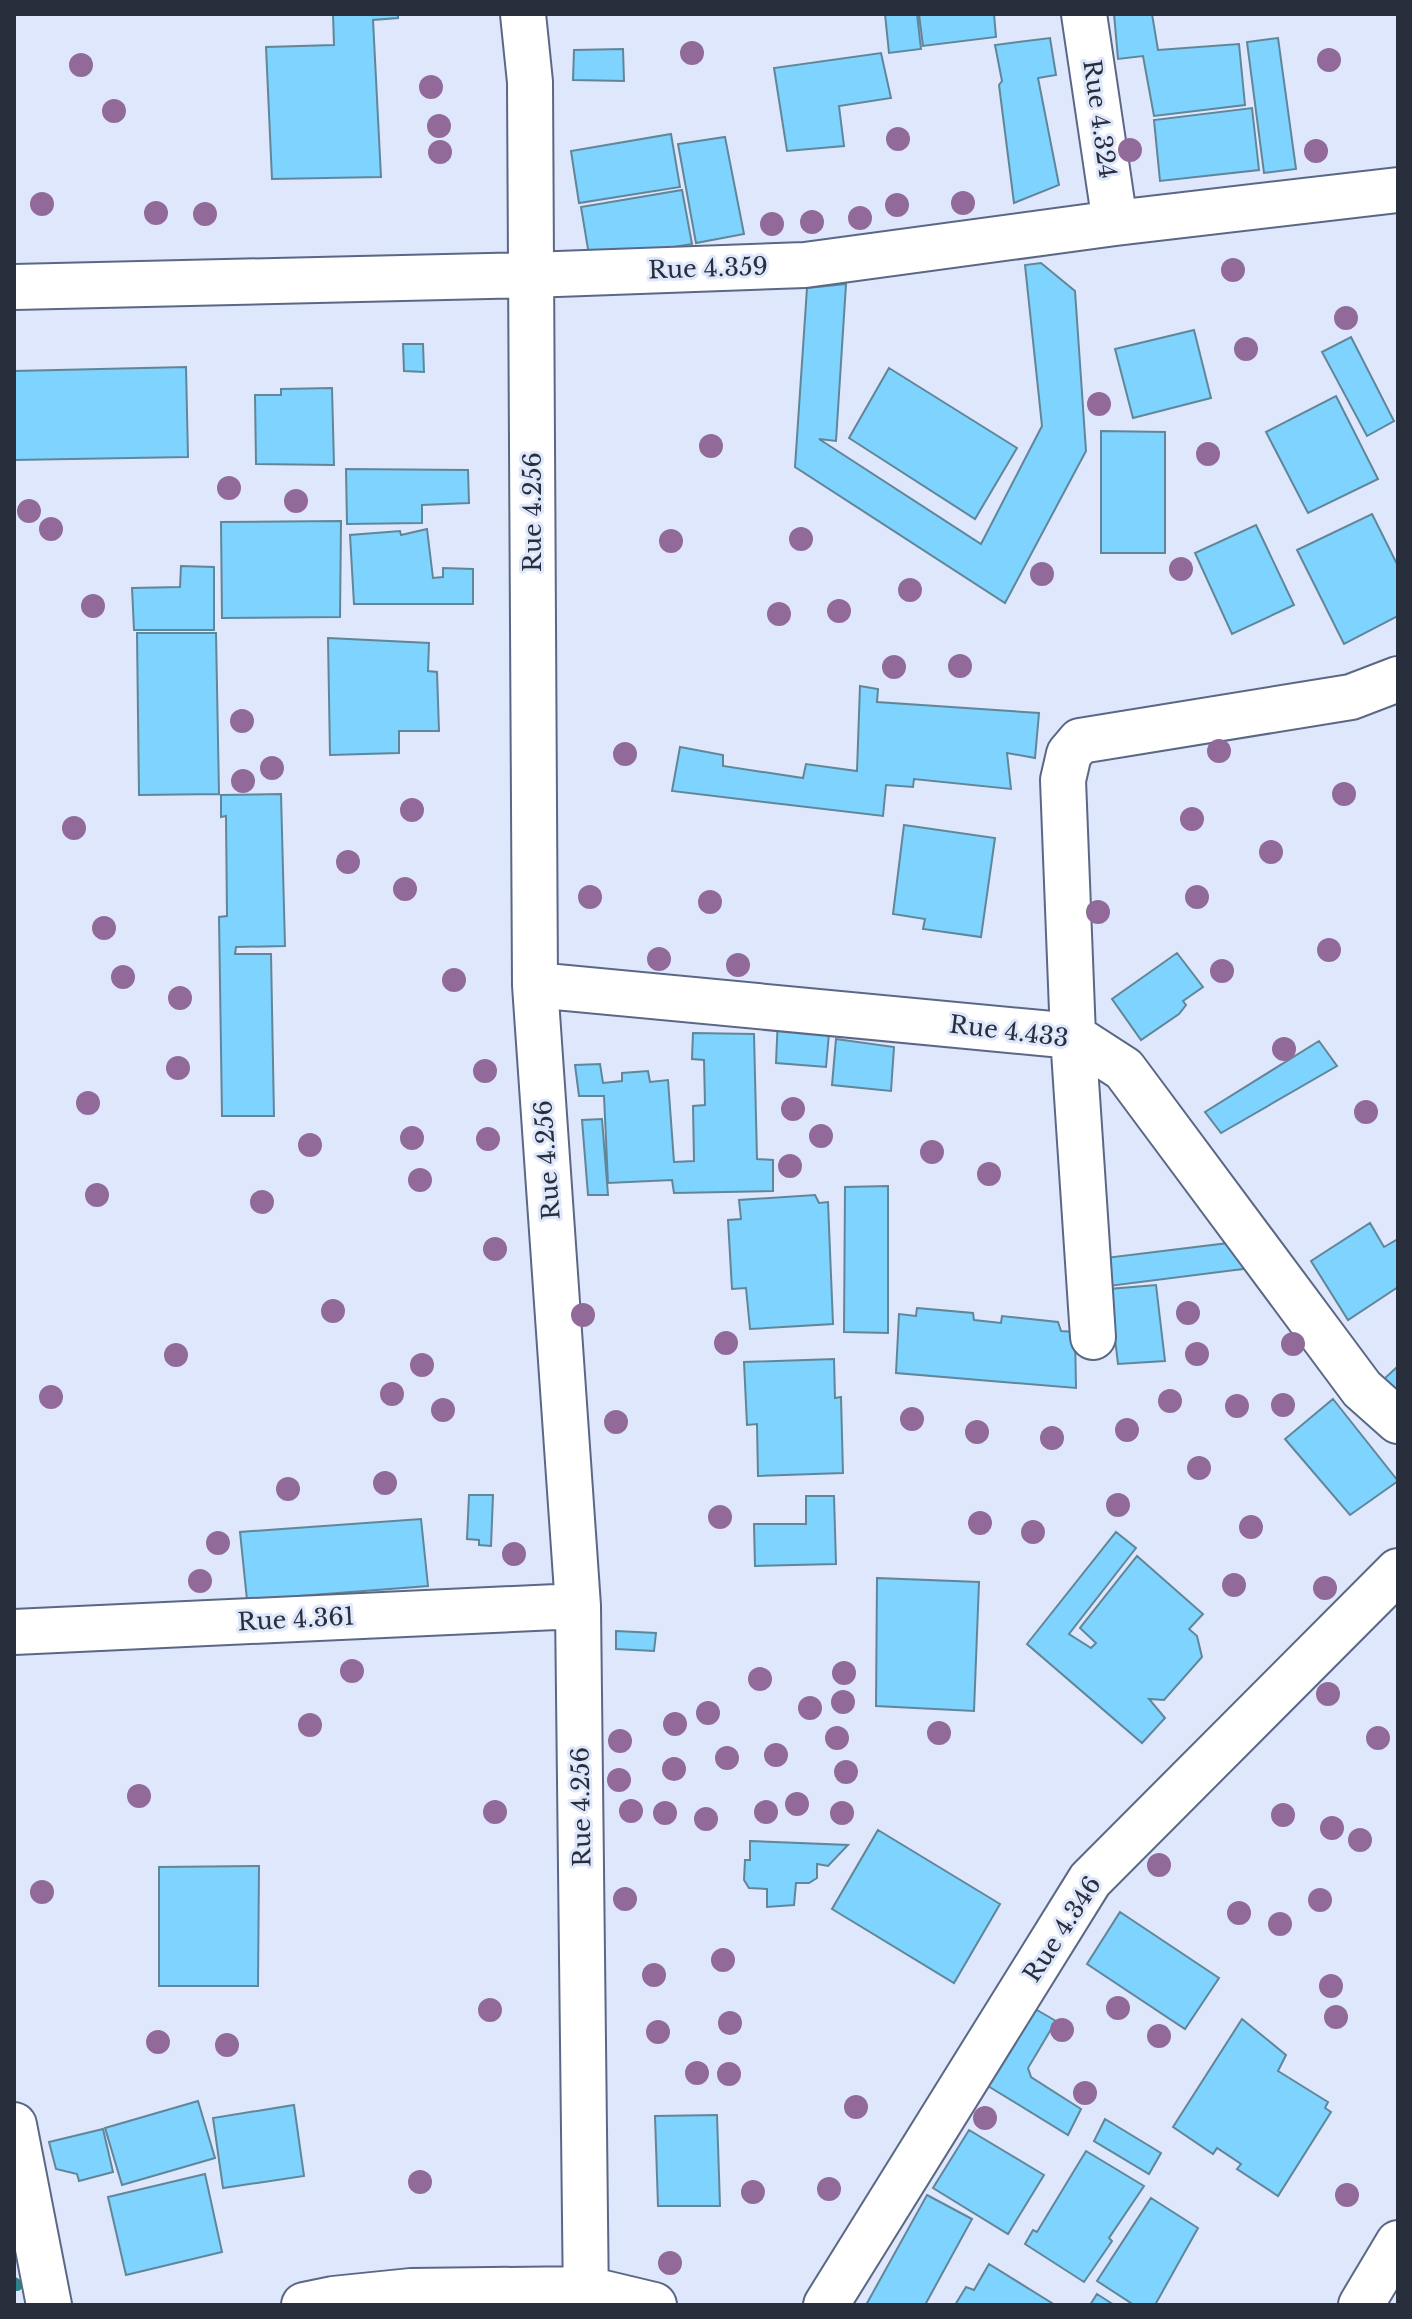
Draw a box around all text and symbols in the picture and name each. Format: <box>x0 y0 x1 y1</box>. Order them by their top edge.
street label: Rue 4.324 <box>1077 58 1123 180</box>
street label: Rue 4.359 <box>648 251 768 285</box>
street label: Rue 4.256 <box>518 452 547 572</box>
street label: Rue 4.433 <box>948 1009 1070 1053</box>
street label: Rue 4.256 <box>528 1099 566 1221</box>
street label: Rue 4.361 <box>237 1601 355 1637</box>
street label: Rue 4.256 <box>565 1747 597 1867</box>
street label: Rue 4.346 <box>1017 1871 1107 1987</box>

